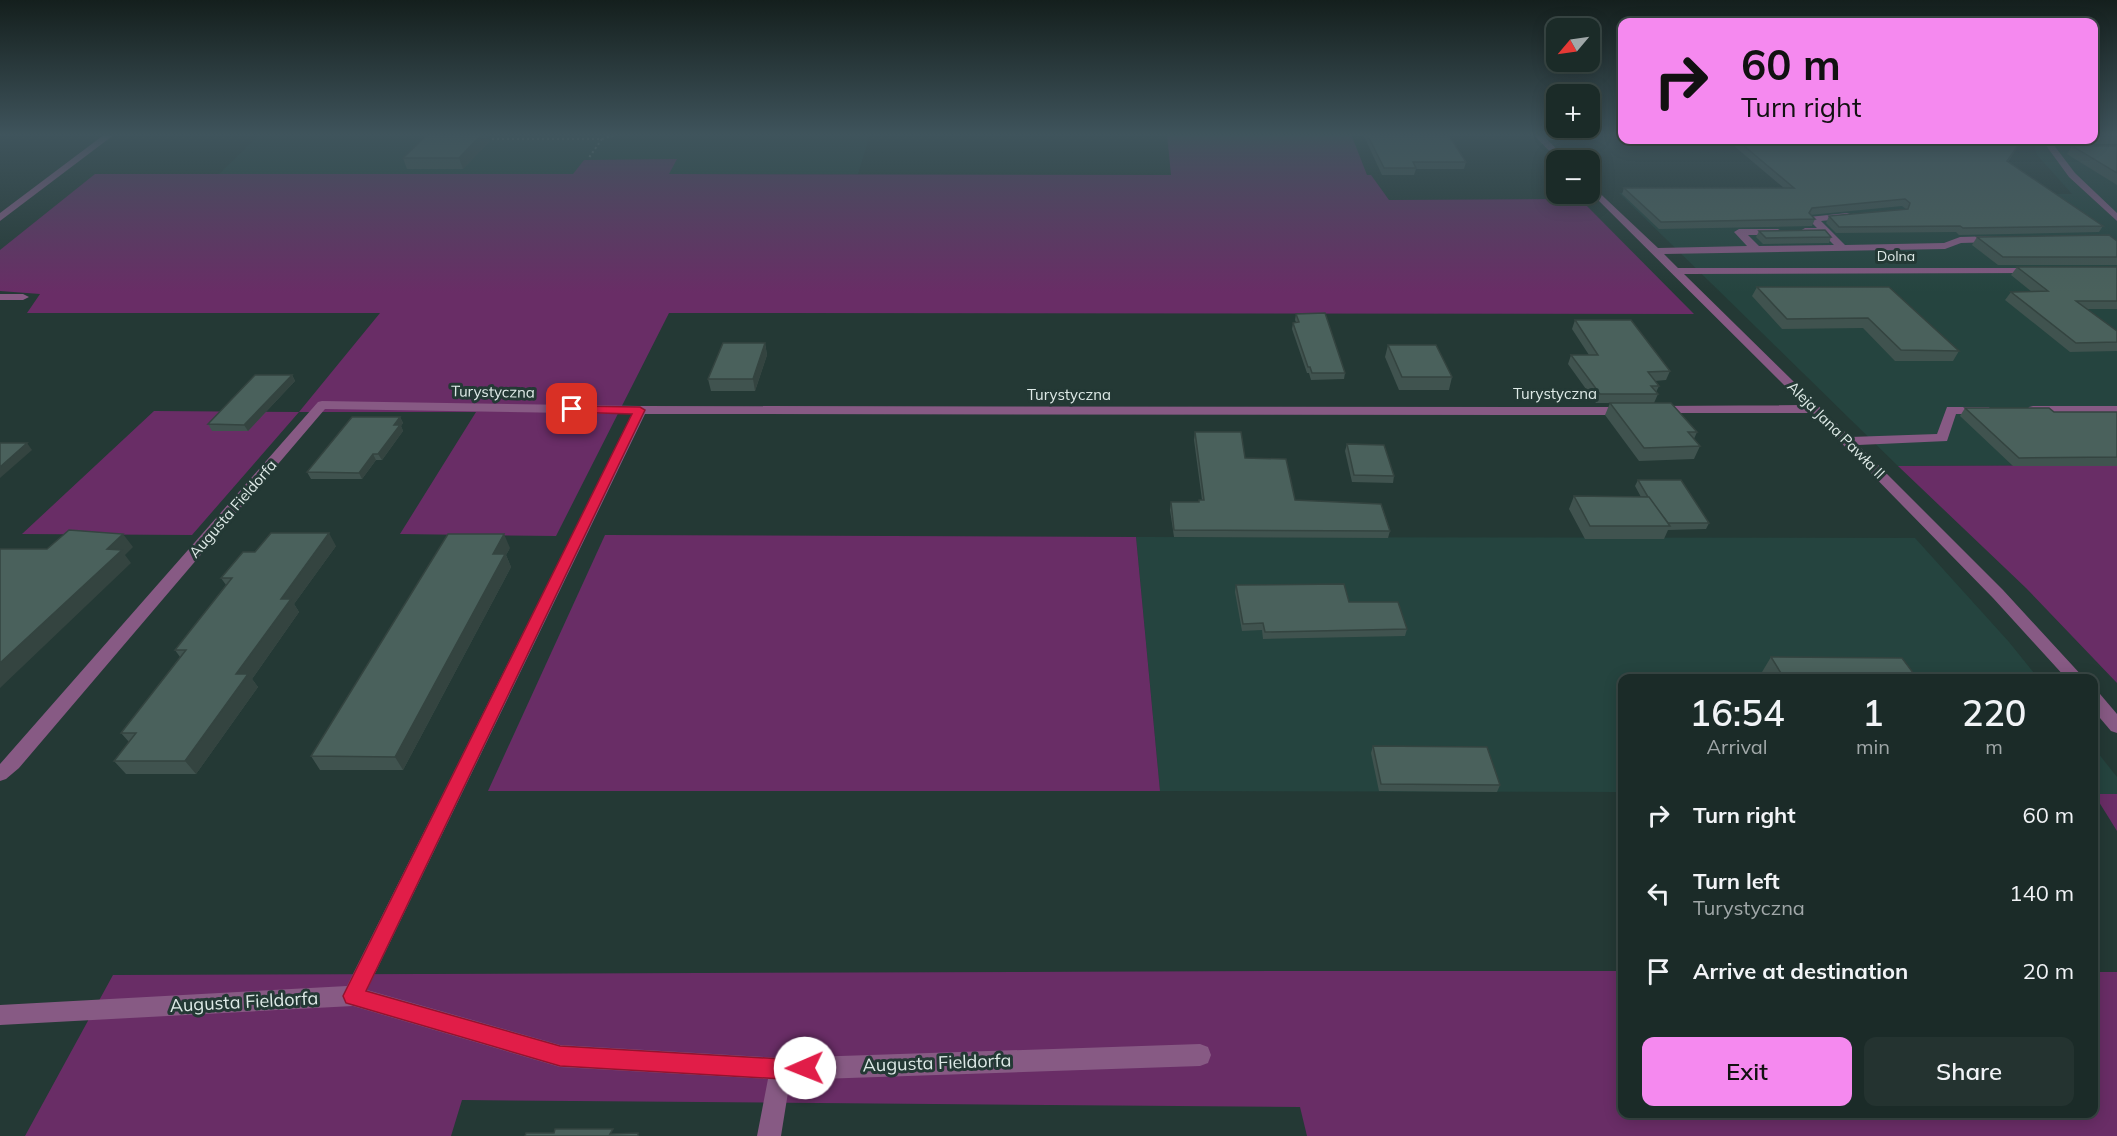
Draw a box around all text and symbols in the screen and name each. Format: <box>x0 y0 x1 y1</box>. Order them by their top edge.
north arrow <box>1546 18 1600 72</box>
map controls <box>1546 18 1600 204</box>
text: 60 m <box>1741 38 1841 91</box>
icon: right <box>1642 42 1720 120</box>
button: + <box>1546 84 1600 138</box>
text: Turn right <box>1741 90 1861 124</box>
button: − <box>1546 150 1600 204</box>
street label: Dolna <box>1877 247 1915 265</box>
street label: Aleja Jana Pawła II <box>1783 377 1889 483</box>
street label: Turystyczna <box>451 381 535 402</box>
pin <box>546 383 597 434</box>
street label: Turystyczna <box>1513 384 1597 403</box>
street label: Turystyczna <box>1027 385 1111 404</box>
icon: arrive <box>555 392 588 425</box>
street label: Augusta Fieldorfa <box>185 456 280 562</box>
text: 16:54 <box>1690 690 1784 735</box>
text: 1 <box>1862 690 1884 735</box>
text: 220 <box>1962 690 2026 735</box>
text: Arrival <box>1706 734 1768 759</box>
text: min <box>1856 734 1890 759</box>
text: m <box>1985 734 2003 759</box>
icon: right <box>1642 799 1675 832</box>
text: Turn right <box>1693 801 1796 829</box>
text: 60 m <box>2023 801 2074 829</box>
text: Turn left <box>1693 867 1780 895</box>
icon: left <box>1642 877 1675 910</box>
text: 140 m <box>2009 879 2074 907</box>
text: Turystyczna <box>1693 895 1805 920</box>
icon: arrive <box>1642 955 1675 988</box>
text: Arrive at destination <box>1693 957 1908 985</box>
text: 20 m <box>2023 957 2074 985</box>
street label: Augusta Fieldorfa <box>169 986 319 1017</box>
position arrow <box>773 1036 837 1100</box>
button: Exit <box>1642 1037 1852 1106</box>
button: Share <box>1864 1037 2074 1106</box>
street label: Augusta Fieldorfa <box>862 1048 1012 1077</box>

